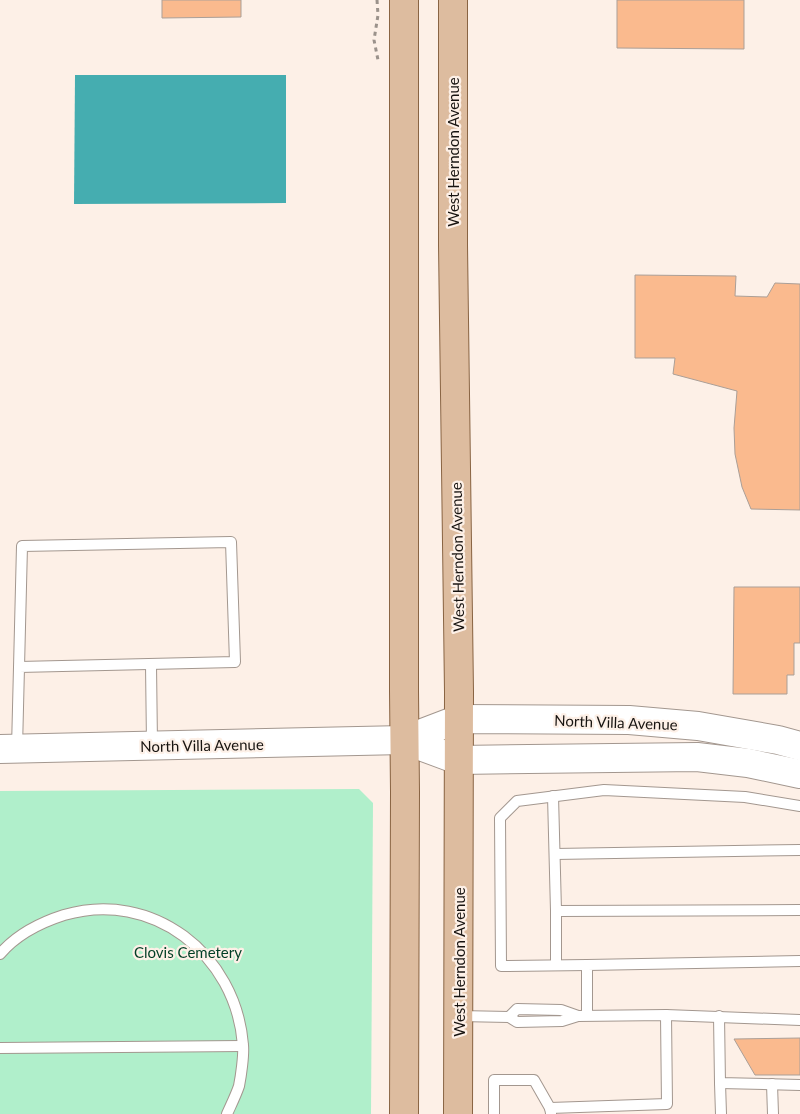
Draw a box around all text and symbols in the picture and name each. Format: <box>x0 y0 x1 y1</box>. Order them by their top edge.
street label: West Herndon Avenue <box>444 77 462 227</box>
street label: West Herndon Avenue <box>447 482 467 632</box>
street label: North Villa Avenue <box>554 711 678 733</box>
street label: North Villa Avenue <box>140 735 264 755</box>
street label: West Herndon Avenue <box>450 887 468 1037</box>
park label: Clovis Cemetery <box>134 943 242 961</box>

